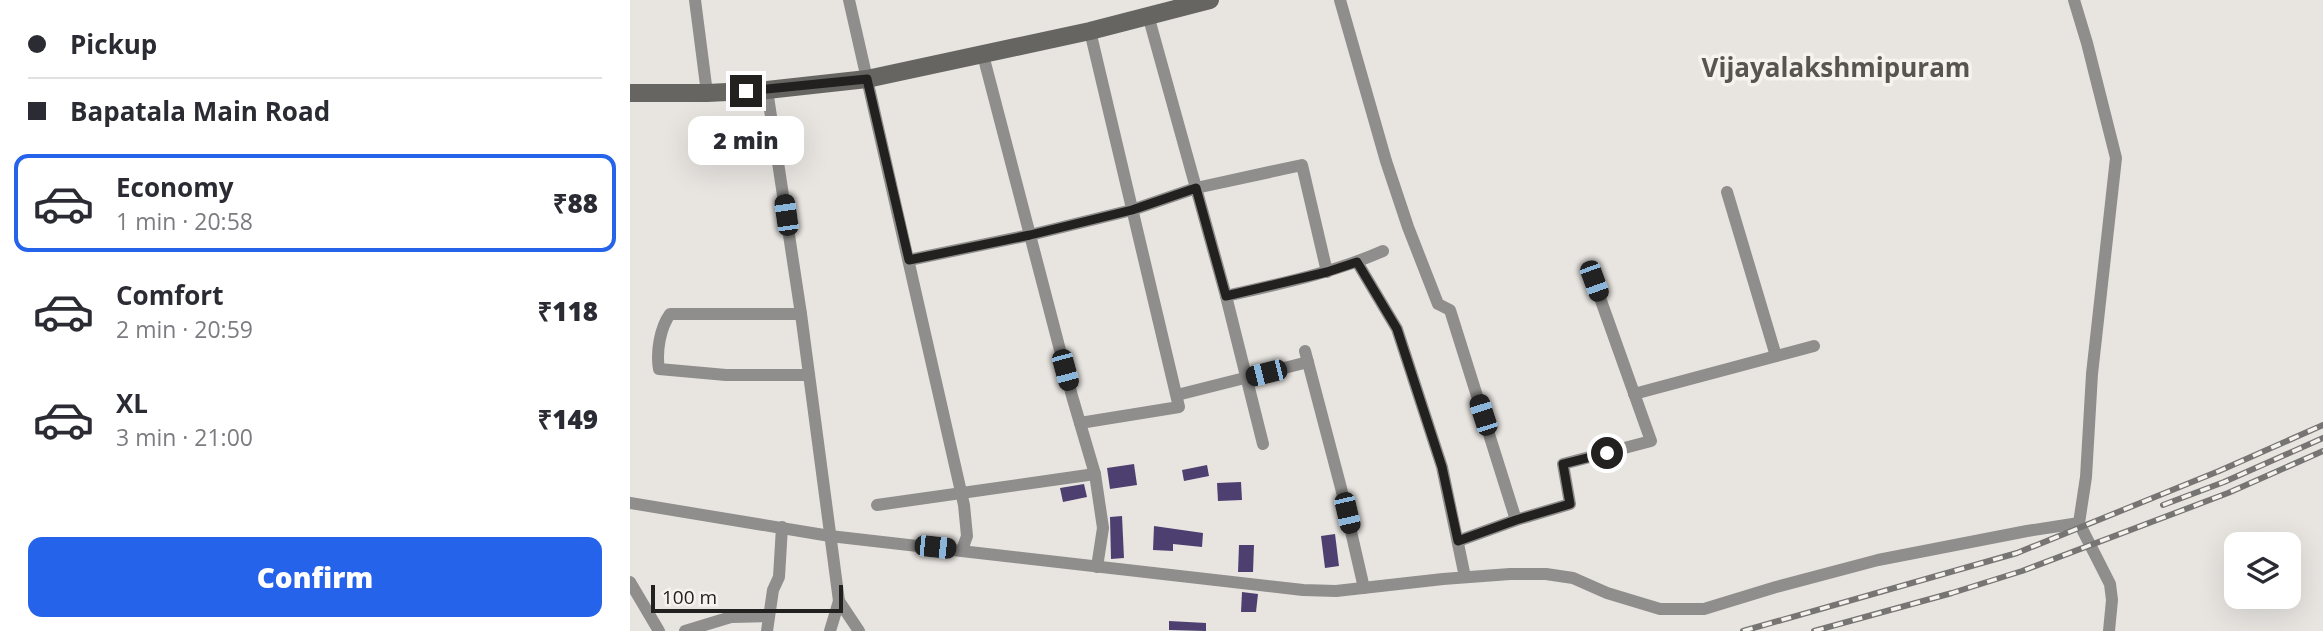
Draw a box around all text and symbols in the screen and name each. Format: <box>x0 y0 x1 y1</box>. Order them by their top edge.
text: Pickup <box>70 26 157 62</box>
district label: Vijayalakshmipuram <box>1702 49 1970 85</box>
route end <box>730 75 762 107</box>
text: Bapatala Main Road <box>70 93 330 129</box>
callout: 2 min <box>688 116 804 164</box>
text: 2 min <box>713 124 779 156</box>
text: Economy <box>116 169 234 205</box>
icon: car <box>32 172 95 235</box>
text: ₹88 <box>553 185 598 221</box>
car <box>773 193 800 237</box>
text: 1 min · 20:58 <box>116 205 253 237</box>
car <box>1577 258 1612 304</box>
text: Comfort <box>116 277 223 313</box>
icon: car <box>32 280 95 343</box>
text: ₹118 <box>537 293 598 329</box>
text: 2 min · 20:59 <box>116 313 253 345</box>
car <box>1050 347 1081 393</box>
car <box>1244 358 1289 388</box>
text: XL <box>116 385 148 421</box>
icon: car <box>32 388 95 451</box>
car <box>1467 392 1500 438</box>
text: ₹149 <box>537 401 598 437</box>
text: 3 min · 21:00 <box>116 421 253 453</box>
route start <box>1591 437 1623 469</box>
car <box>1333 490 1362 536</box>
map controls <box>2224 532 2301 609</box>
button: layers <box>2224 532 2301 609</box>
car <box>914 534 957 560</box>
button: Confirm <box>28 537 602 617</box>
scale bar <box>651 582 844 614</box>
text: 100 m <box>662 584 717 610</box>

